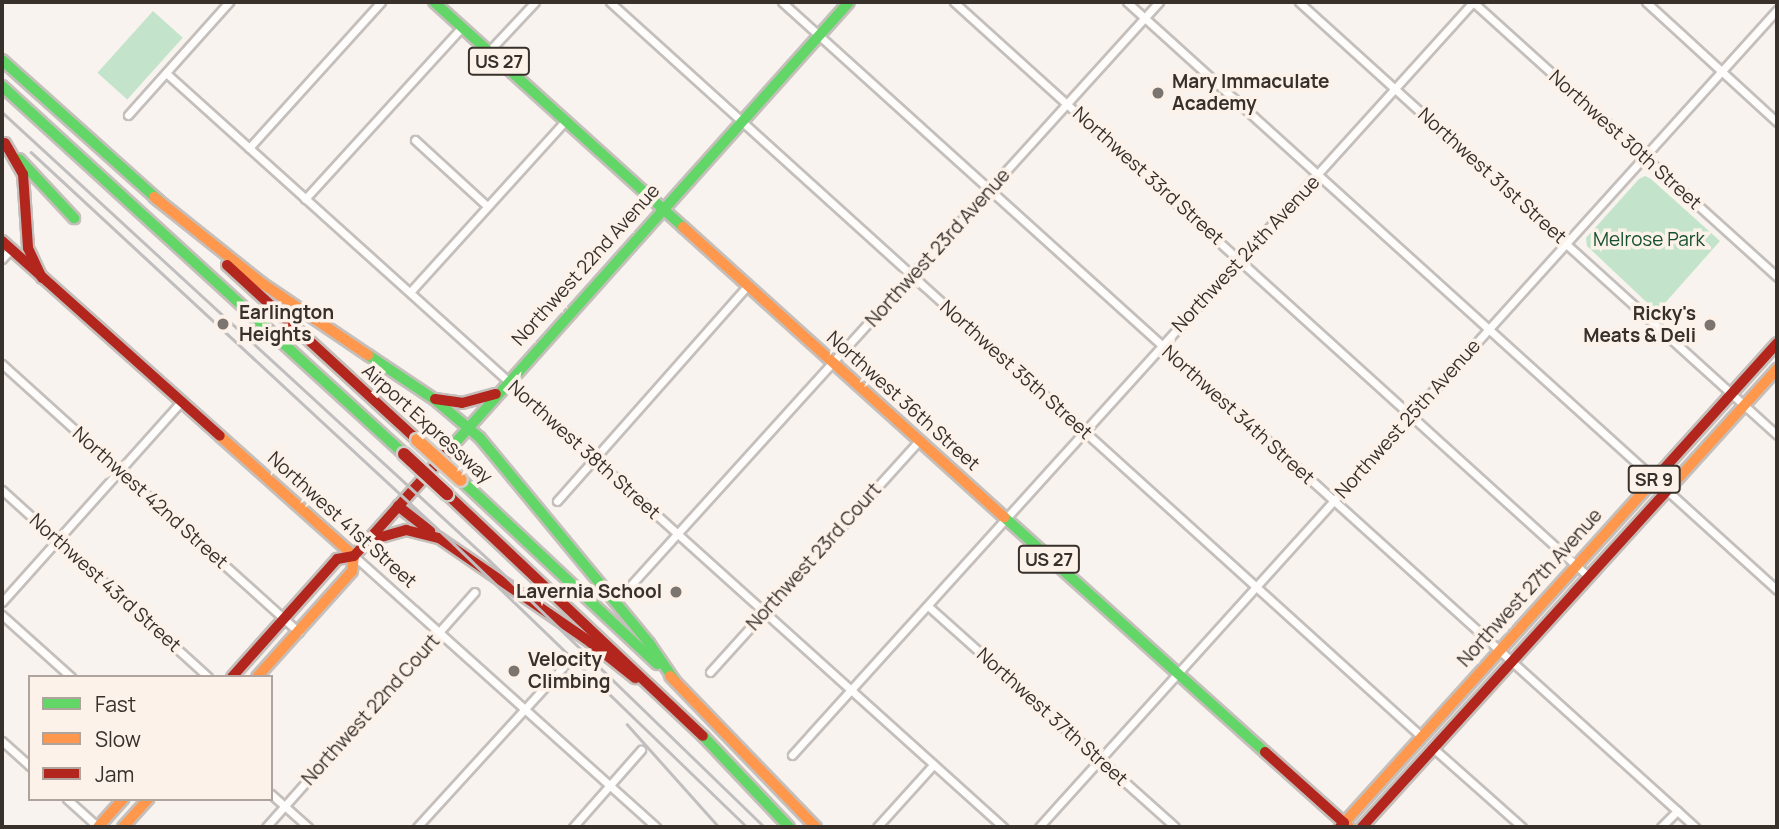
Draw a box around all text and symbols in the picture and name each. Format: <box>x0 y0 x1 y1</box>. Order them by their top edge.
road number: US 27 <box>468 46 530 76</box>
street label: Northwest 30th Street <box>1544 66 1706 214</box>
place label: Mary Immaculate Academy <box>1172 71 1330 115</box>
marker: Mary Immaculate Academy <box>1150 85 1166 101</box>
street label: Northwest 33rd Street <box>1068 102 1228 250</box>
street label: Northwest 31st Street <box>1413 103 1571 249</box>
street label: Northwest 23rd Avenue <box>861 164 1015 332</box>
street label: Northwest 24th Avenue <box>1167 171 1325 337</box>
street label: Northwest 22nd Avenue <box>507 179 665 351</box>
park label: Melrose Park <box>1593 229 1705 251</box>
street label: Northwest 35th Street <box>935 296 1097 444</box>
place label: Earlington Heights <box>239 302 334 346</box>
place label: Ricky's Meats & Deli <box>1583 303 1696 347</box>
marker: Earlington Heights <box>213 314 233 334</box>
marker: Ricky's Meats & Deli <box>1702 317 1718 333</box>
street label: Northwest 36th Street <box>822 326 984 476</box>
street label: Northwest 25th Avenue <box>1331 335 1485 503</box>
street label: Northwest 34th Street <box>1157 341 1319 489</box>
street label: Airport Expressway <box>357 359 497 489</box>
street label: Northwest 38th Street <box>503 376 665 524</box>
street label: Northwest 42nd Street <box>68 422 232 574</box>
street label: Northwest 41st Street <box>263 447 421 593</box>
road number: SR 9 <box>1626 464 1682 494</box>
street label: Northwest 23rd Court <box>742 479 886 635</box>
street label: Northwest 27th Avenue <box>1453 504 1607 672</box>
street label: Northwest 43rd Street <box>25 509 185 657</box>
road number: US 27 <box>1018 544 1080 574</box>
place label: Lavernia School <box>516 581 662 603</box>
marker: Lavernia School <box>668 584 684 600</box>
street label: Northwest 22nd Court <box>297 630 445 790</box>
street label: Northwest 37th Street <box>972 643 1132 791</box>
place label: Velocity Climbing <box>528 649 610 693</box>
marker: Velocity Climbing <box>506 663 522 679</box>
legend <box>28 675 273 801</box>
text: Fast <box>95 690 136 718</box>
text: Slow <box>95 725 141 753</box>
text: Jam <box>95 760 134 788</box>

